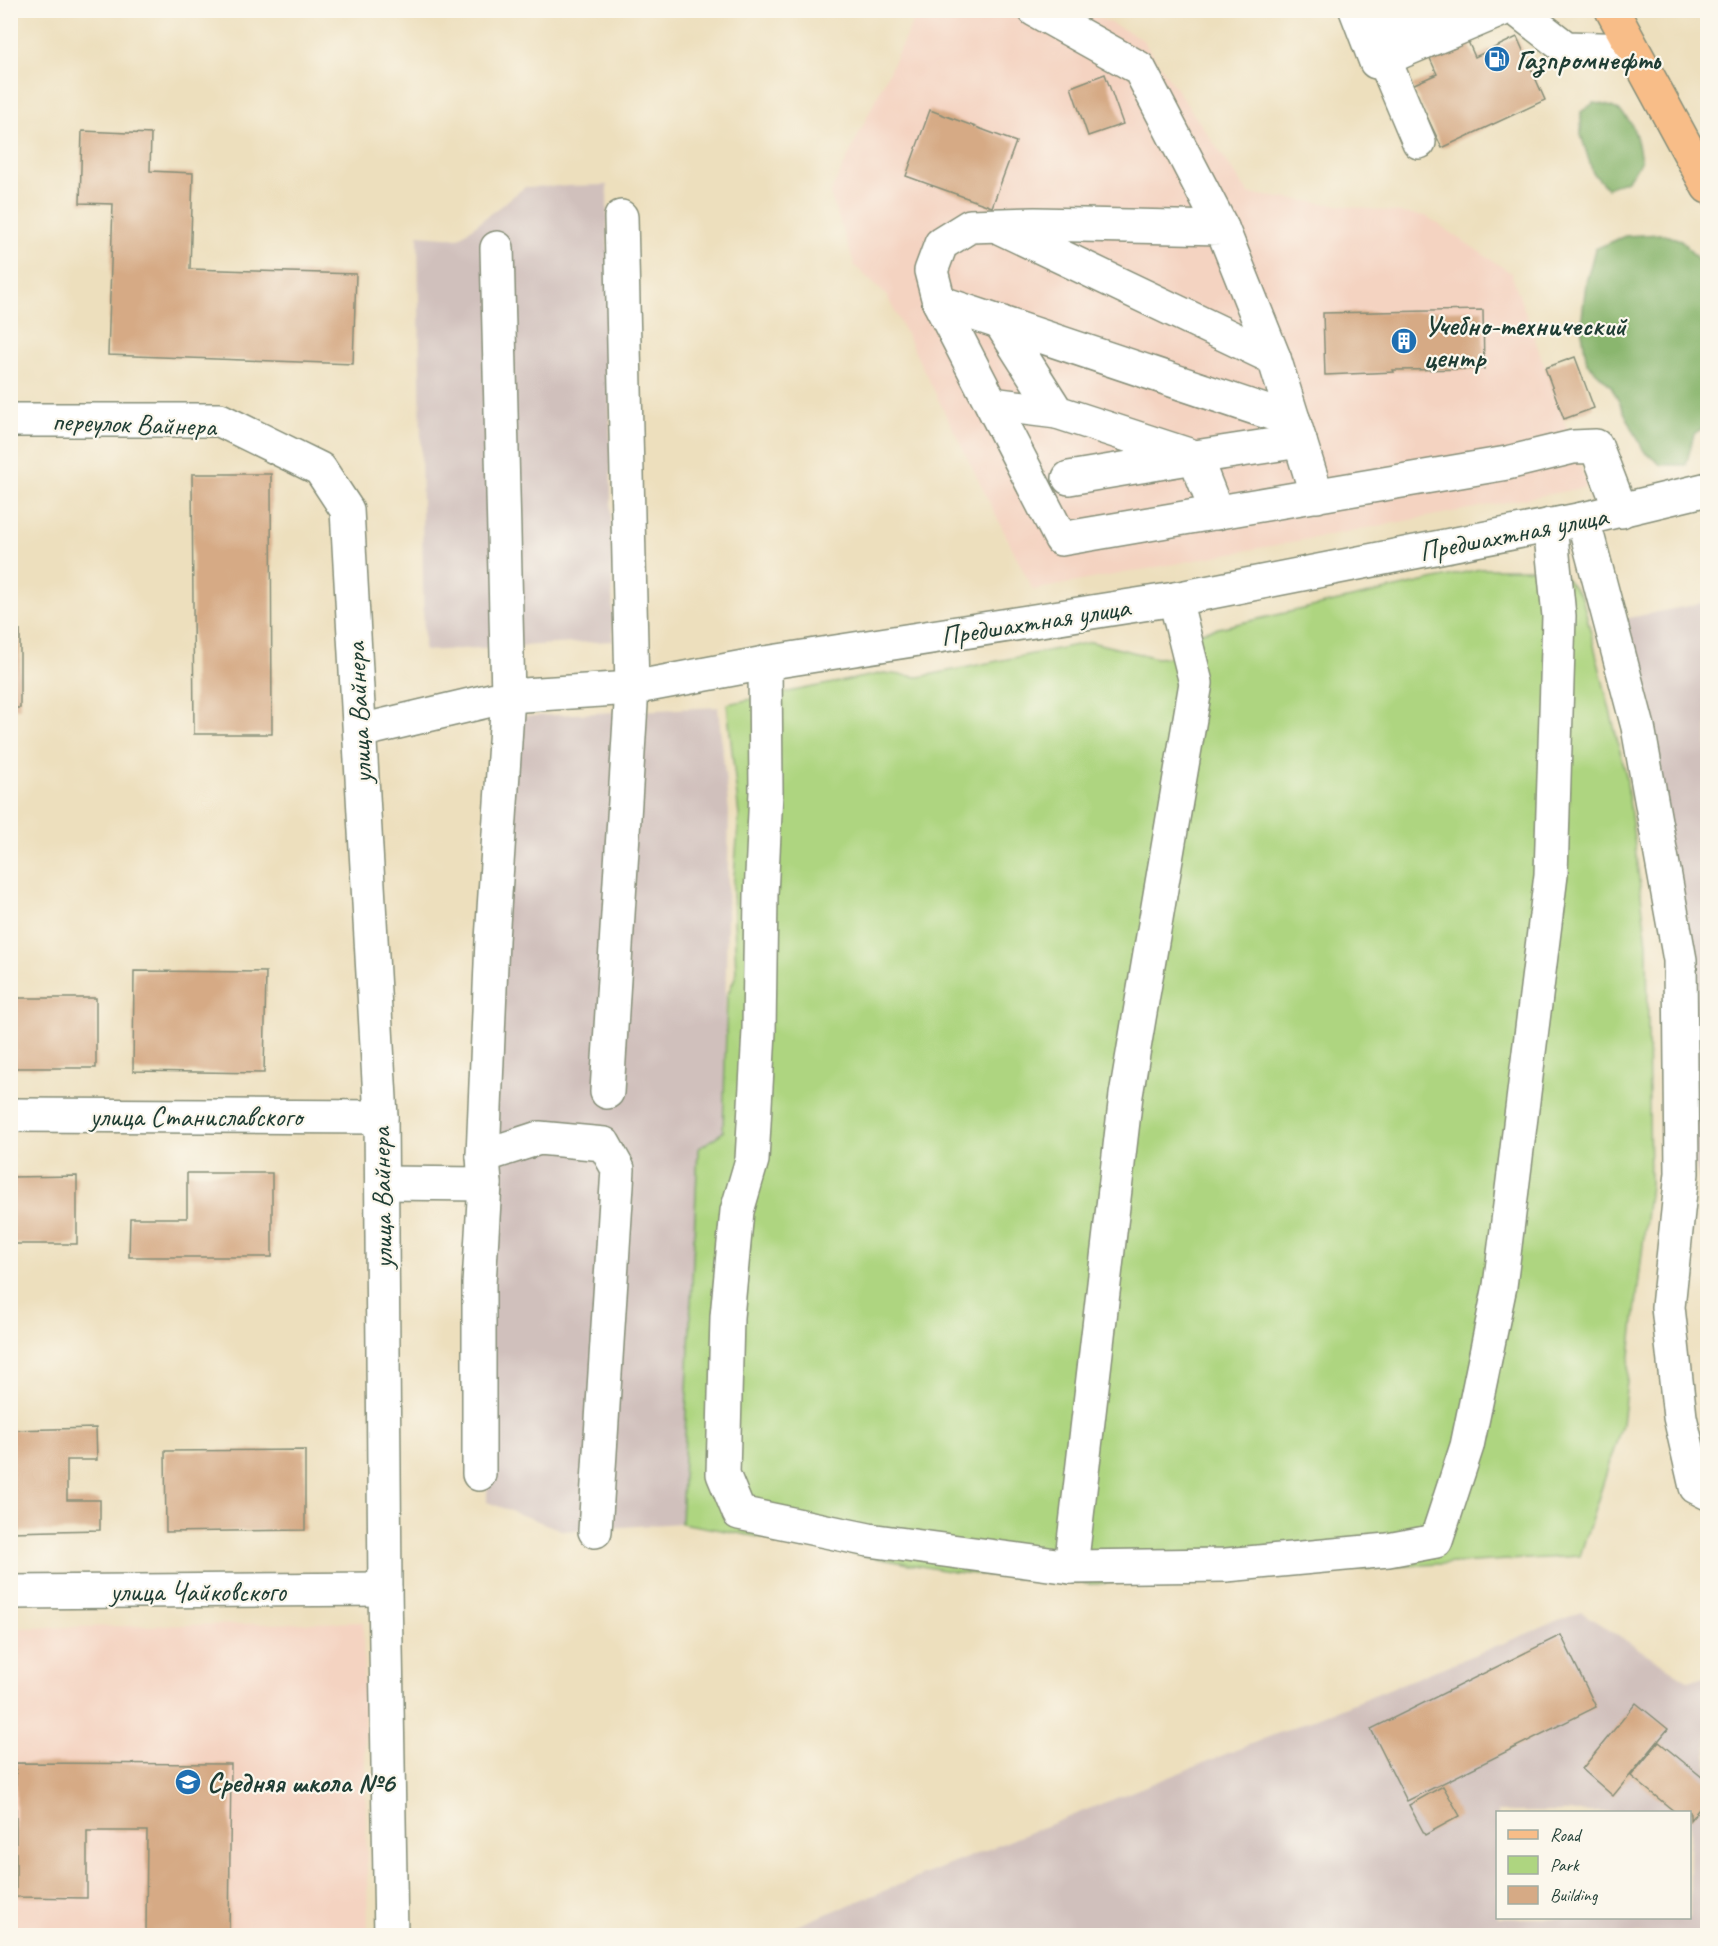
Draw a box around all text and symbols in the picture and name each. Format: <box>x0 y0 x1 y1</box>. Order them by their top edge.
place label: Газпромнефть <box>1516 42 1662 78</box>
fuel station icon: Газпромнефть <box>1482 44 1512 74</box>
place label: Учебно-технический центр <box>1424 308 1628 375</box>
building icon: Учебно-технический центр <box>1389 326 1419 356</box>
street label: переулок Вайнера <box>51 403 218 444</box>
street label: Предшахтная улица <box>1416 498 1612 569</box>
street label: Предшахтная улица <box>938 589 1134 654</box>
street label: улица Вайнера <box>337 640 380 786</box>
street label: улица Станиславского <box>88 1099 305 1134</box>
street label: улица Вайнера <box>363 1125 400 1271</box>
street label: улица Чайковского <box>108 1574 288 1609</box>
place label: Средняя школа №6 <box>207 1765 396 1800</box>
school or university icon: Средняя школа №6 <box>173 1767 203 1797</box>
legend <box>1496 1811 1691 1919</box>
text: Road <box>1550 1824 1583 1846</box>
text: Park <box>1550 1854 1580 1876</box>
text: Building <box>1550 1884 1599 1906</box>

